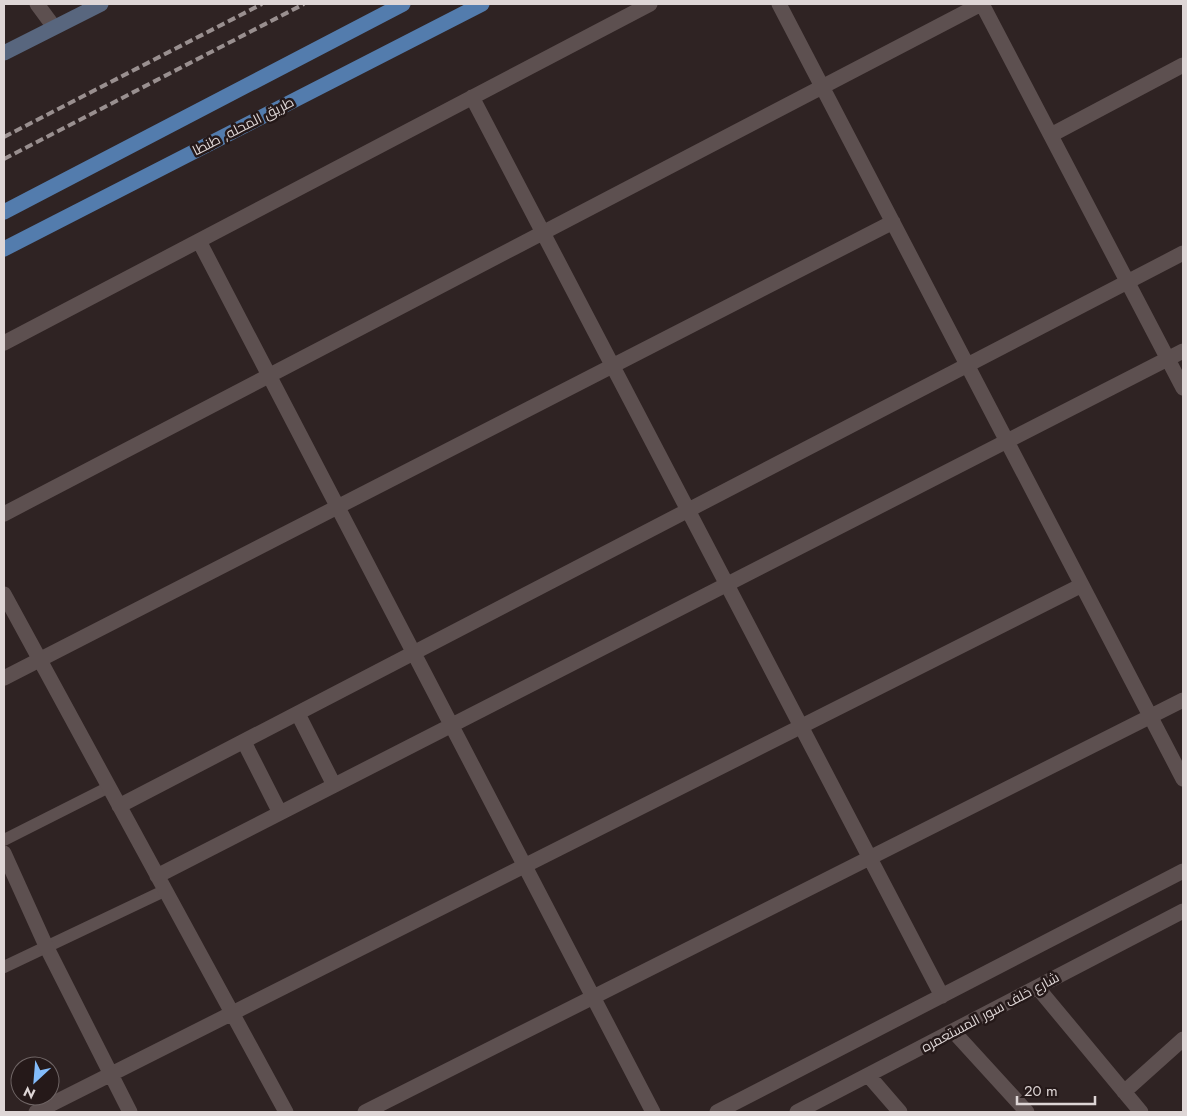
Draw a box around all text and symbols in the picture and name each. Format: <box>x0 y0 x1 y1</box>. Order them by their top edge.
street label: طريق المحله, طنطا <box>189 92 297 160</box>
street label: شارع خلف سور المستعمره <box>917 967 1063 1057</box>
north arrow <box>10 1056 60 1106</box>
scale bar <box>1017 1074 1094 1106</box>
text: 20 m <box>1024 1080 1058 1102</box>
text: N <box>20 1081 39 1104</box>

